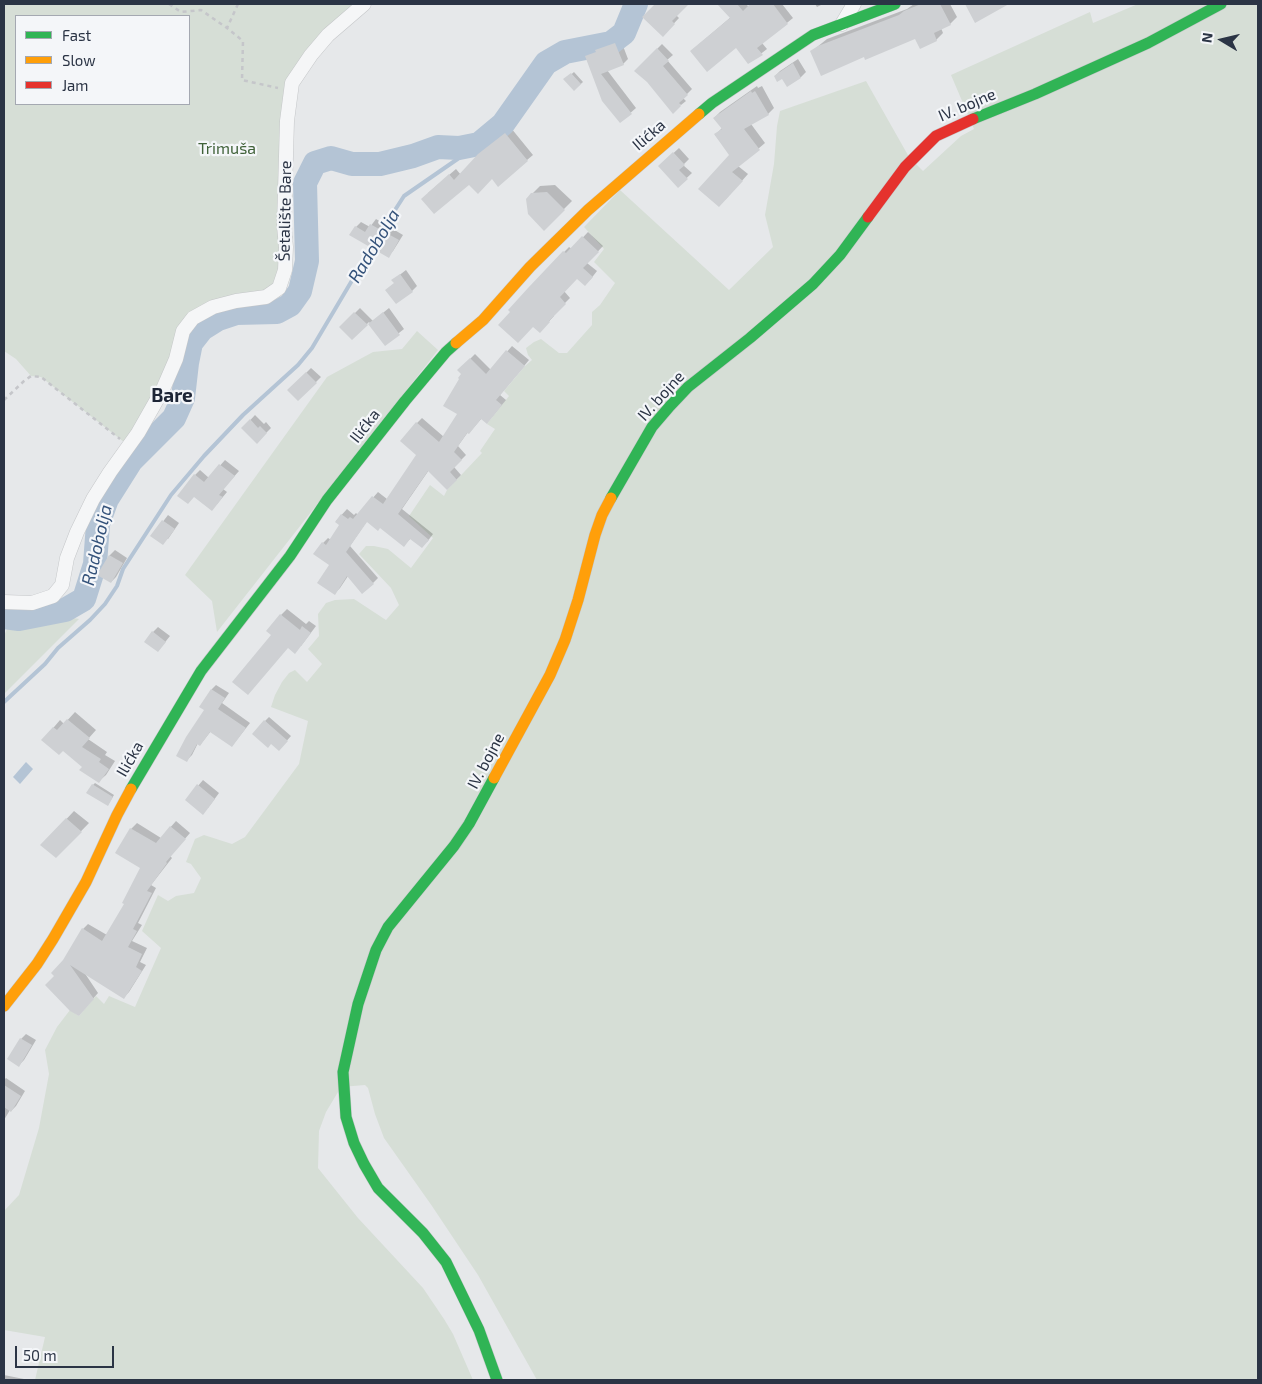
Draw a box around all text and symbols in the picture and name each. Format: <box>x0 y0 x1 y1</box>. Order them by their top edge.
legend <box>15 15 190 105</box>
north arrow <box>1197 15 1247 65</box>
text: Fast <box>62 26 91 44</box>
text: N <box>1198 31 1216 44</box>
text: Slow <box>62 51 96 69</box>
text: Jam <box>62 76 88 94</box>
street label: IV. bojne <box>935 84 999 126</box>
street label: Ilićka <box>628 115 670 155</box>
park label: Trimuša <box>198 139 256 159</box>
street label: Šetalište Bare <box>275 160 295 262</box>
water label: Radobolja <box>344 205 404 287</box>
street label: IV. bojne <box>634 367 688 425</box>
district label: Bare <box>151 385 193 407</box>
street label: Ilićka <box>346 405 384 447</box>
water label: Radobolja <box>77 502 117 588</box>
street label: IV. bojne <box>463 730 509 792</box>
street label: Ilićka <box>112 738 148 780</box>
scale bar <box>18 1336 116 1368</box>
text: 50 m <box>23 1346 57 1364</box>

